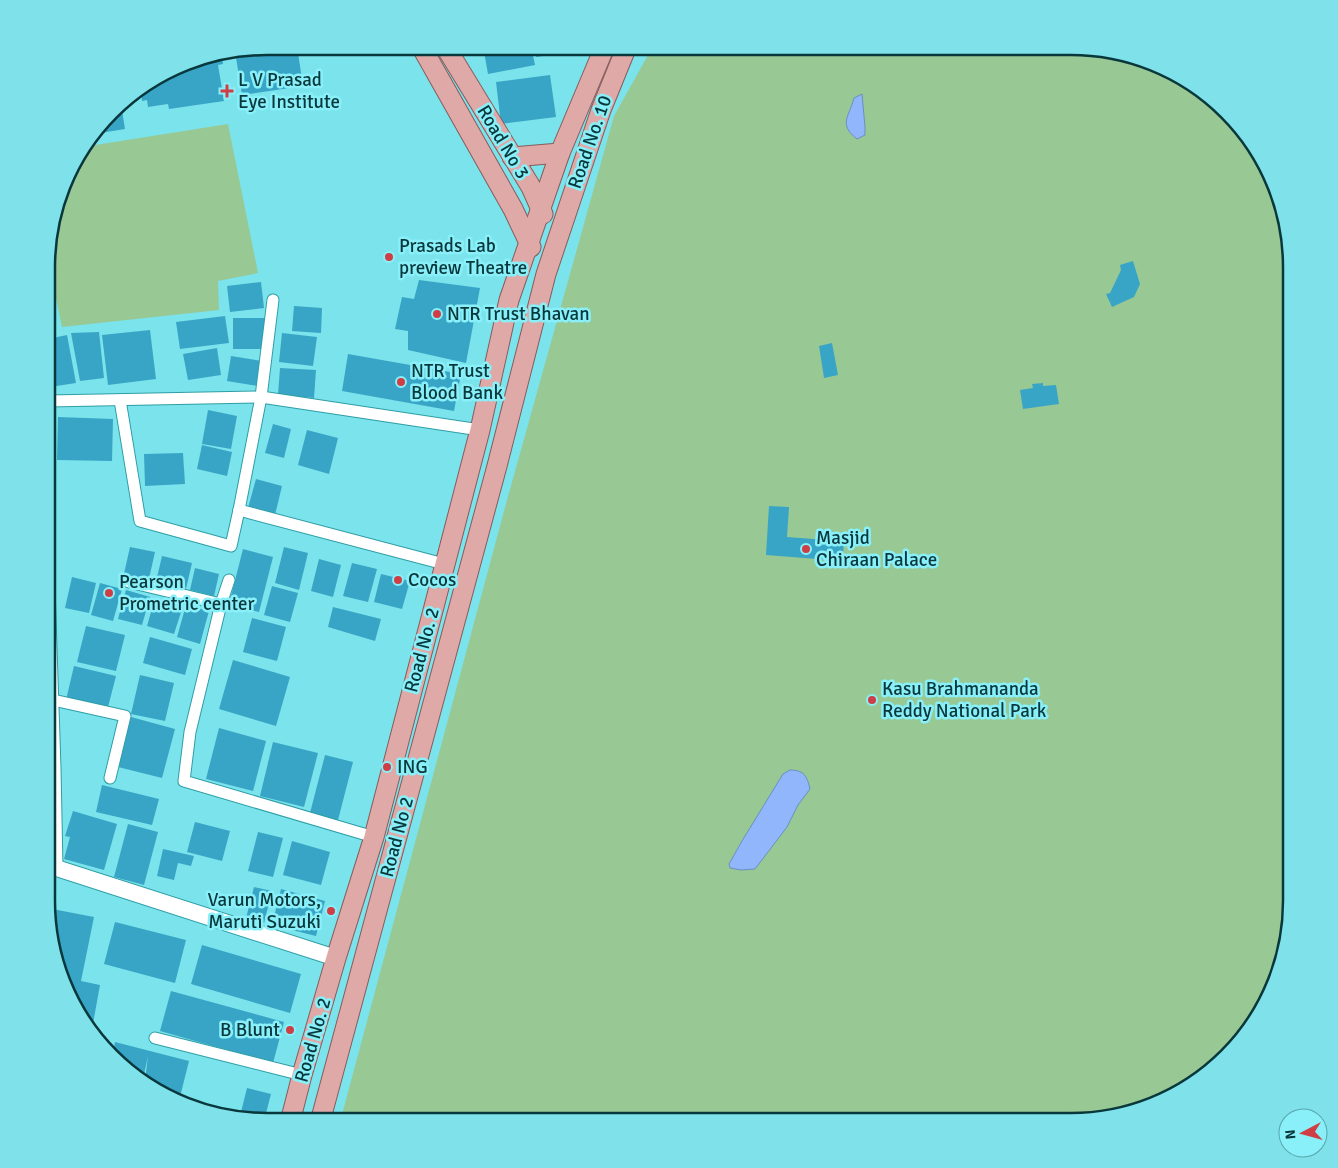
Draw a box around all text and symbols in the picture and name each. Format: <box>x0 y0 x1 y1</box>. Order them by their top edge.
place label: L V Prasad Eye Institute <box>238 68 340 114</box>
marker: L V Prasad Eye Institute <box>220 84 234 98</box>
street label: Road No. 10 <box>563 92 617 192</box>
street label: Road No 3 <box>472 101 534 183</box>
place label: Prasads Lab preview Theatre <box>399 234 527 280</box>
marker: Prasads Lab preview Theatre <box>383 251 395 263</box>
place label: NTR Trust Bhavan <box>447 302 590 326</box>
marker: NTR Trust Bhavan <box>431 308 443 320</box>
place label: NTR Trust Blood Bank <box>411 359 503 405</box>
marker: NTR Trust Blood Bank <box>395 376 407 388</box>
place label: Masjid Chiraan Palace <box>816 526 937 572</box>
marker: Masjid Chiraan Palace <box>800 543 812 555</box>
place label: Cocos <box>408 568 456 592</box>
place label: Pearson Prometric center <box>119 570 255 616</box>
marker: Cocos <box>392 574 404 586</box>
marker: Pearson Prometric center <box>103 587 115 599</box>
street label: Road No. 2 <box>399 605 445 695</box>
place label: Kasu Brahmananda Reddy National Park <box>882 677 1047 723</box>
marker: Kasu Brahmananda Reddy National Park <box>866 694 878 706</box>
place label: ING <box>397 755 428 779</box>
marker: ING <box>381 761 393 773</box>
street label: Road No 2 <box>375 794 419 880</box>
place label: Varun Motors, Maruti Suzuki <box>207 888 321 934</box>
marker: Varun Motors, Maruti Suzuki <box>325 905 337 917</box>
street label: Road No. 2 <box>289 995 337 1085</box>
place label: B Blunt <box>220 1018 280 1042</box>
marker: B Blunt <box>284 1024 296 1036</box>
north arrow <box>1278 1108 1328 1158</box>
text: N <box>1282 1129 1300 1140</box>

